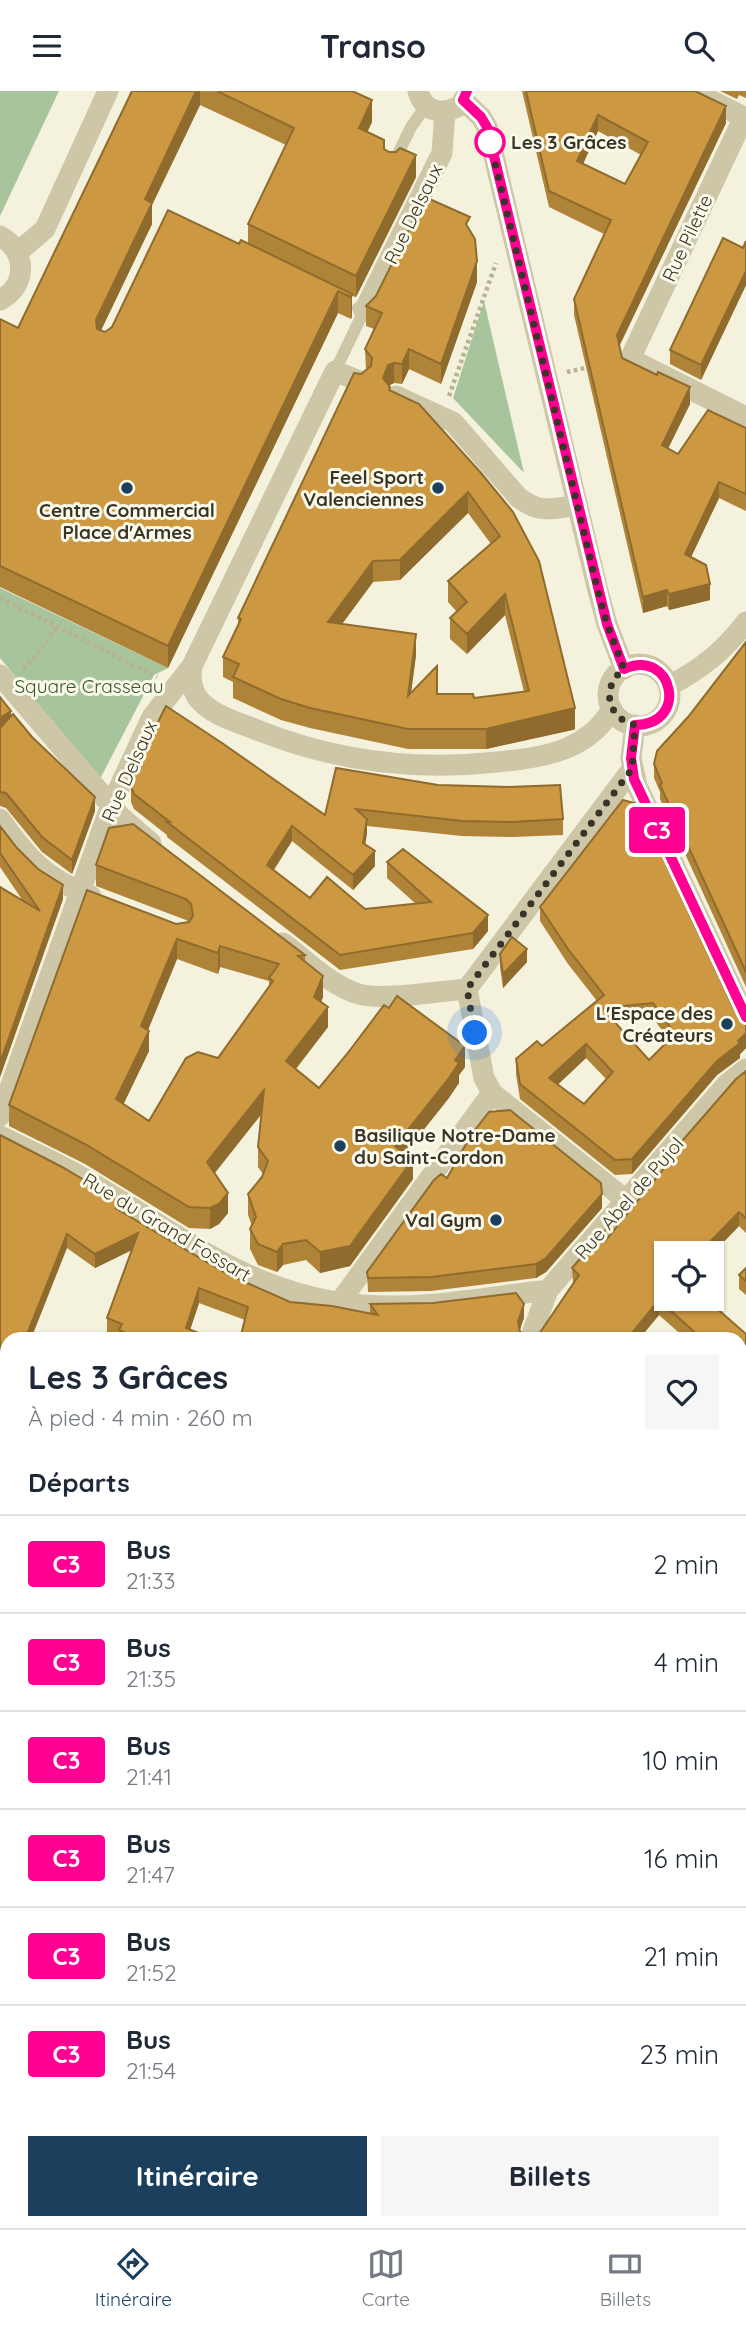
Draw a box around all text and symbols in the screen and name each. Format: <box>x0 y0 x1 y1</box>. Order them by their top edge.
text: Transo <box>320 26 426 66</box>
icon: menu <box>28 27 66 65</box>
icon: search <box>680 27 718 65</box>
marker: Les 3 Grâces <box>475 127 505 157</box>
place label: Les 3 Grâces <box>511 130 626 154</box>
street label: Rue Delsaux <box>378 160 448 268</box>
street label: Rue Pilette <box>656 191 718 285</box>
place label: Feel Sport Valenciennes <box>303 465 424 511</box>
marker: Centre Commercial Place d'Armes <box>119 480 135 496</box>
marker: Feel Sport Valenciennes <box>430 480 446 496</box>
place label: Centre Commercial Place d'Armes <box>39 498 215 544</box>
park label: Square Crasseau <box>14 674 164 698</box>
street label: Rue Delsaux <box>96 717 162 825</box>
line badge: C3 <box>626 807 688 853</box>
text: C3 <box>643 815 671 845</box>
place label: L'Espace des Créateurs <box>596 1001 713 1047</box>
your location <box>457 1015 492 1050</box>
marker: L'Espace des Créateurs <box>719 1016 735 1032</box>
place label: Basilique Notre-Dame du Saint-Cordon <box>354 1123 556 1169</box>
street label: Rue Abel de Pujol <box>569 1132 689 1264</box>
marker: Basilique Notre-Dame du Saint-Cordon <box>332 1138 348 1154</box>
street label: Rue du Grand Fossart <box>79 1167 255 1287</box>
place label: Val Gym <box>405 1208 482 1232</box>
marker: Val Gym <box>488 1212 504 1228</box>
map controls <box>654 1241 724 1311</box>
button: locate <box>654 1241 724 1311</box>
button: heart <box>645 1355 719 1429</box>
text: Les 3 Grâces <box>28 1356 228 1397</box>
text: À pied · 4 min · 260 m <box>28 1403 253 1432</box>
text: Départs <box>28 1466 130 1499</box>
text: Bus <box>126 1533 171 1566</box>
text: 2 min <box>653 1548 719 1581</box>
text: C3 <box>53 1549 80 1579</box>
text: 21:33 <box>126 1566 176 1595</box>
text: Bus <box>126 1631 171 1664</box>
text: 4 min <box>654 1646 719 1679</box>
text: C3 <box>53 1647 80 1677</box>
text: 21:35 <box>126 1664 176 1693</box>
text: Bus <box>126 1729 171 1762</box>
text: 10 min <box>643 1744 719 1777</box>
text: C3 <box>53 1745 80 1775</box>
text: 21:41 <box>126 1762 172 1791</box>
text: Bus <box>126 1827 171 1860</box>
text: 16 min <box>644 1842 719 1875</box>
text: C3 <box>53 1843 80 1873</box>
text: 21:47 <box>126 1860 175 1889</box>
text: Bus <box>126 1925 171 1958</box>
text: 21 min <box>644 1940 719 1973</box>
text: C3 <box>53 1941 80 1971</box>
text: 21:52 <box>126 1958 177 1987</box>
text: Bus <box>126 2023 171 2056</box>
text: 23 min <box>640 2038 719 2071</box>
text: C3 <box>53 2039 80 2069</box>
text: 21:54 <box>126 2056 176 2085</box>
button: Itinéraire <box>28 2136 367 2216</box>
button: Billets <box>381 2136 719 2216</box>
tab: Itinéraire <box>95 2245 172 2311</box>
tab: Carte <box>362 2245 410 2311</box>
tab: Billets <box>600 2245 651 2311</box>

